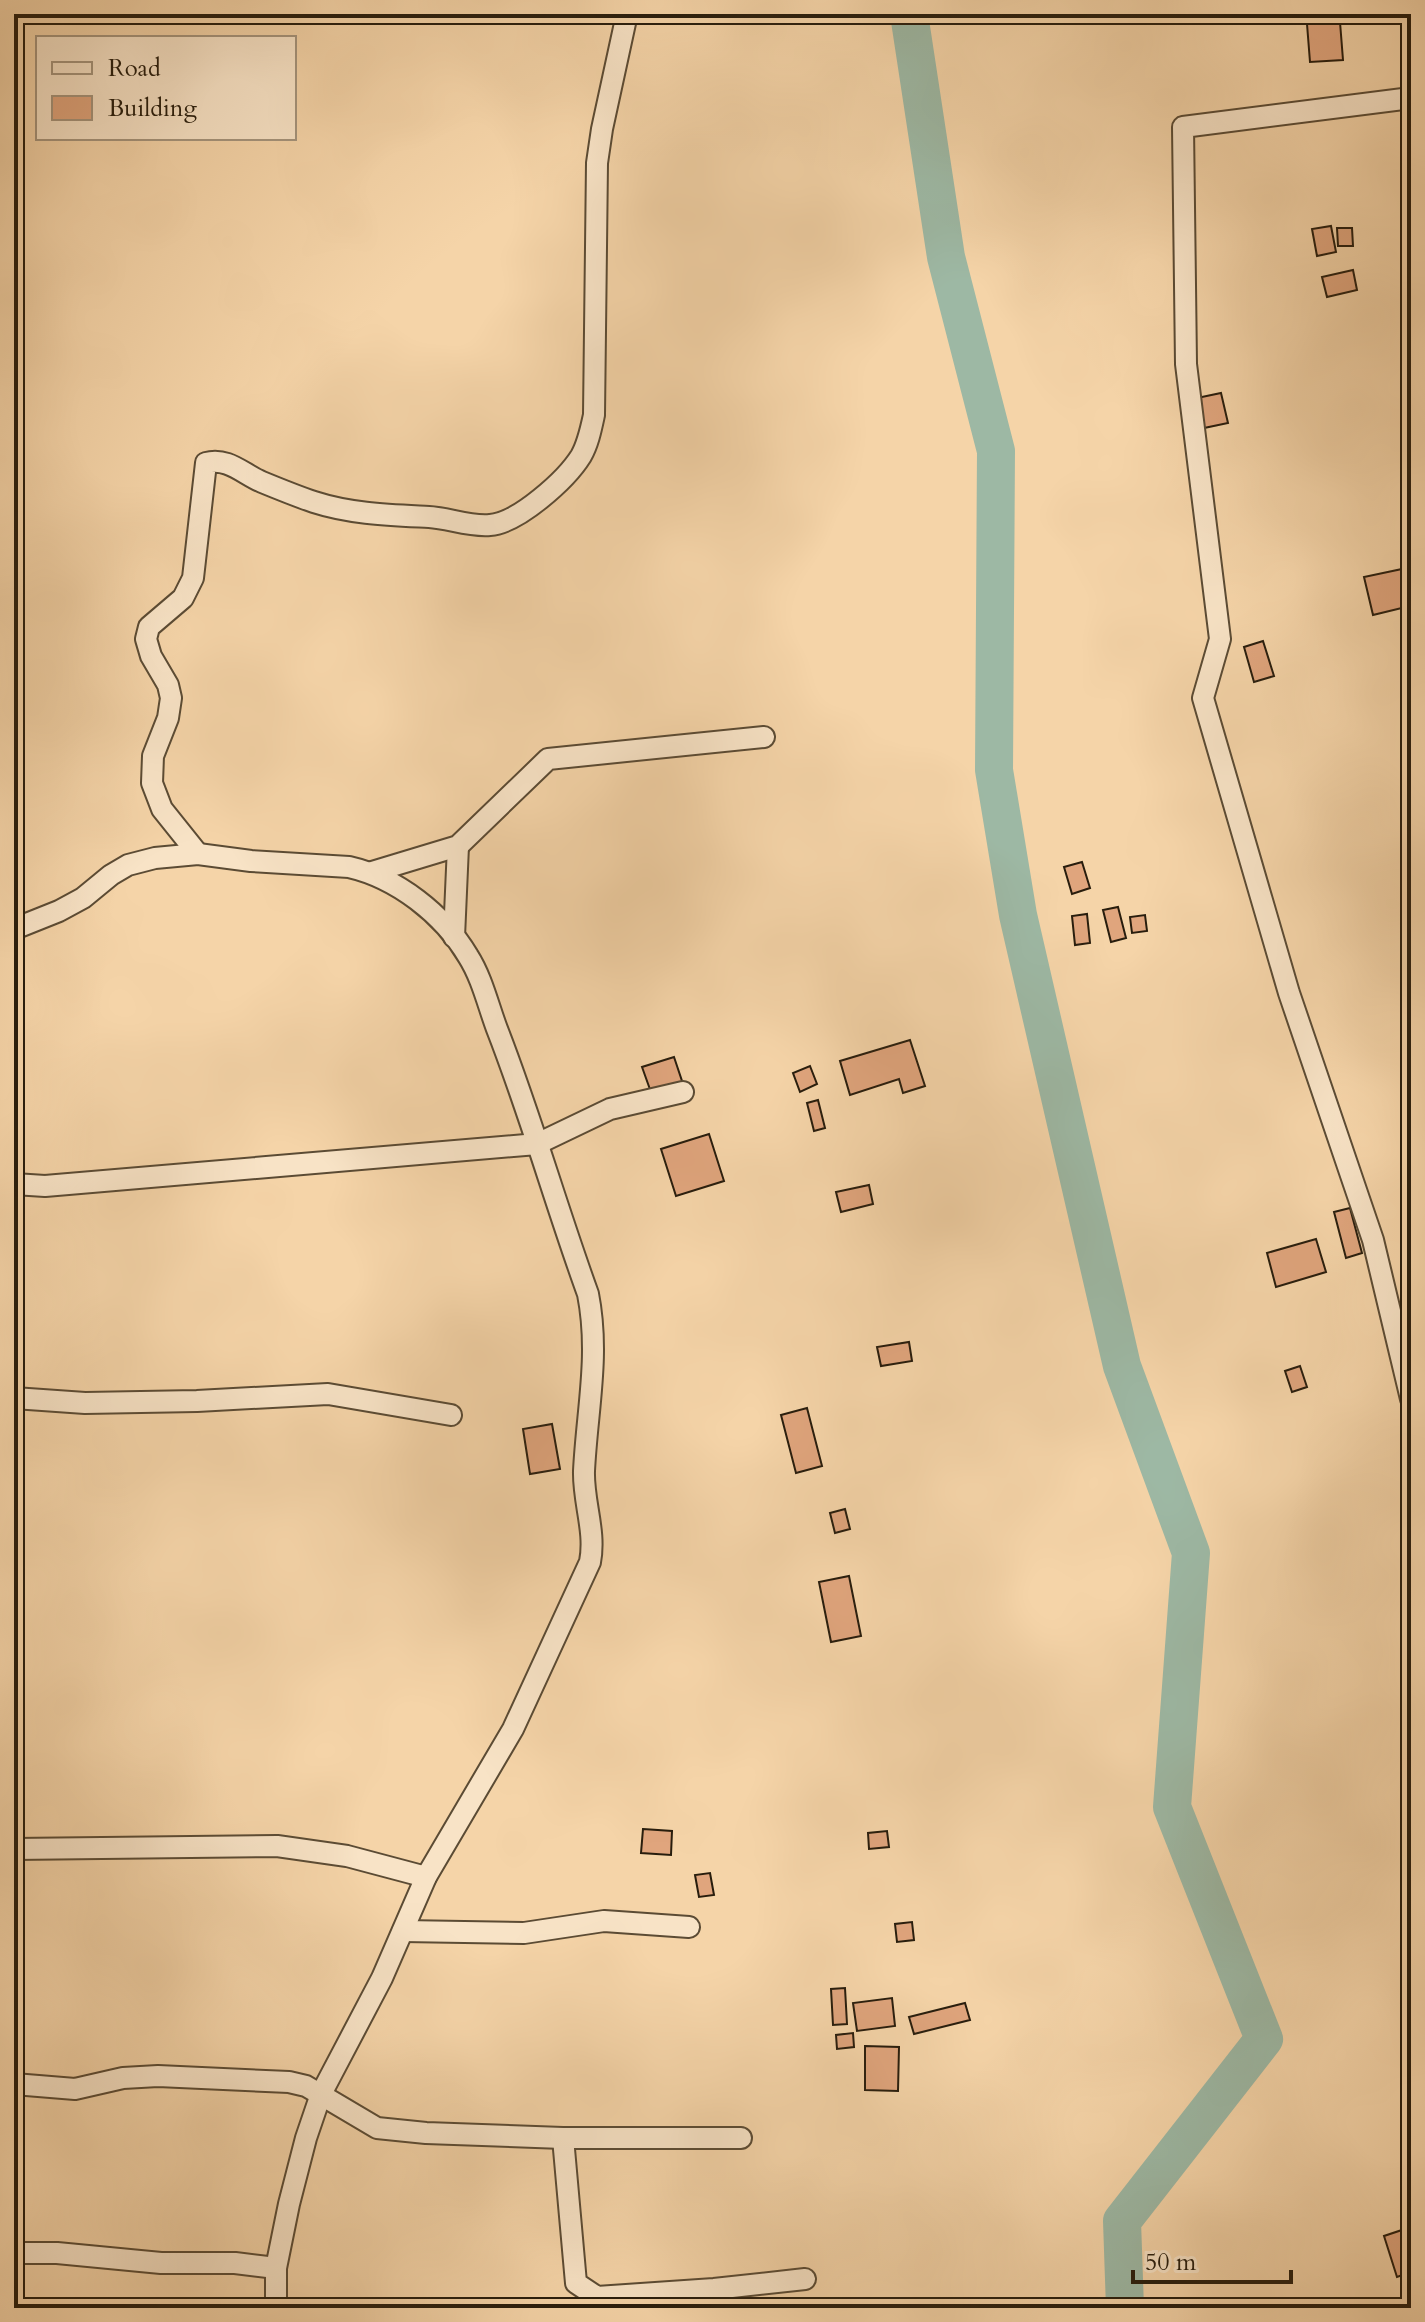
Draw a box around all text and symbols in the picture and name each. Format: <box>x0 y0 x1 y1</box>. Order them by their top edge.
legend <box>36 36 296 140</box>
text: Road <box>108 52 161 85</box>
text: Building <box>108 92 198 125</box>
scale bar <box>1133 2234 1291 2284</box>
text: 50 m <box>1145 2246 1197 2279</box>

